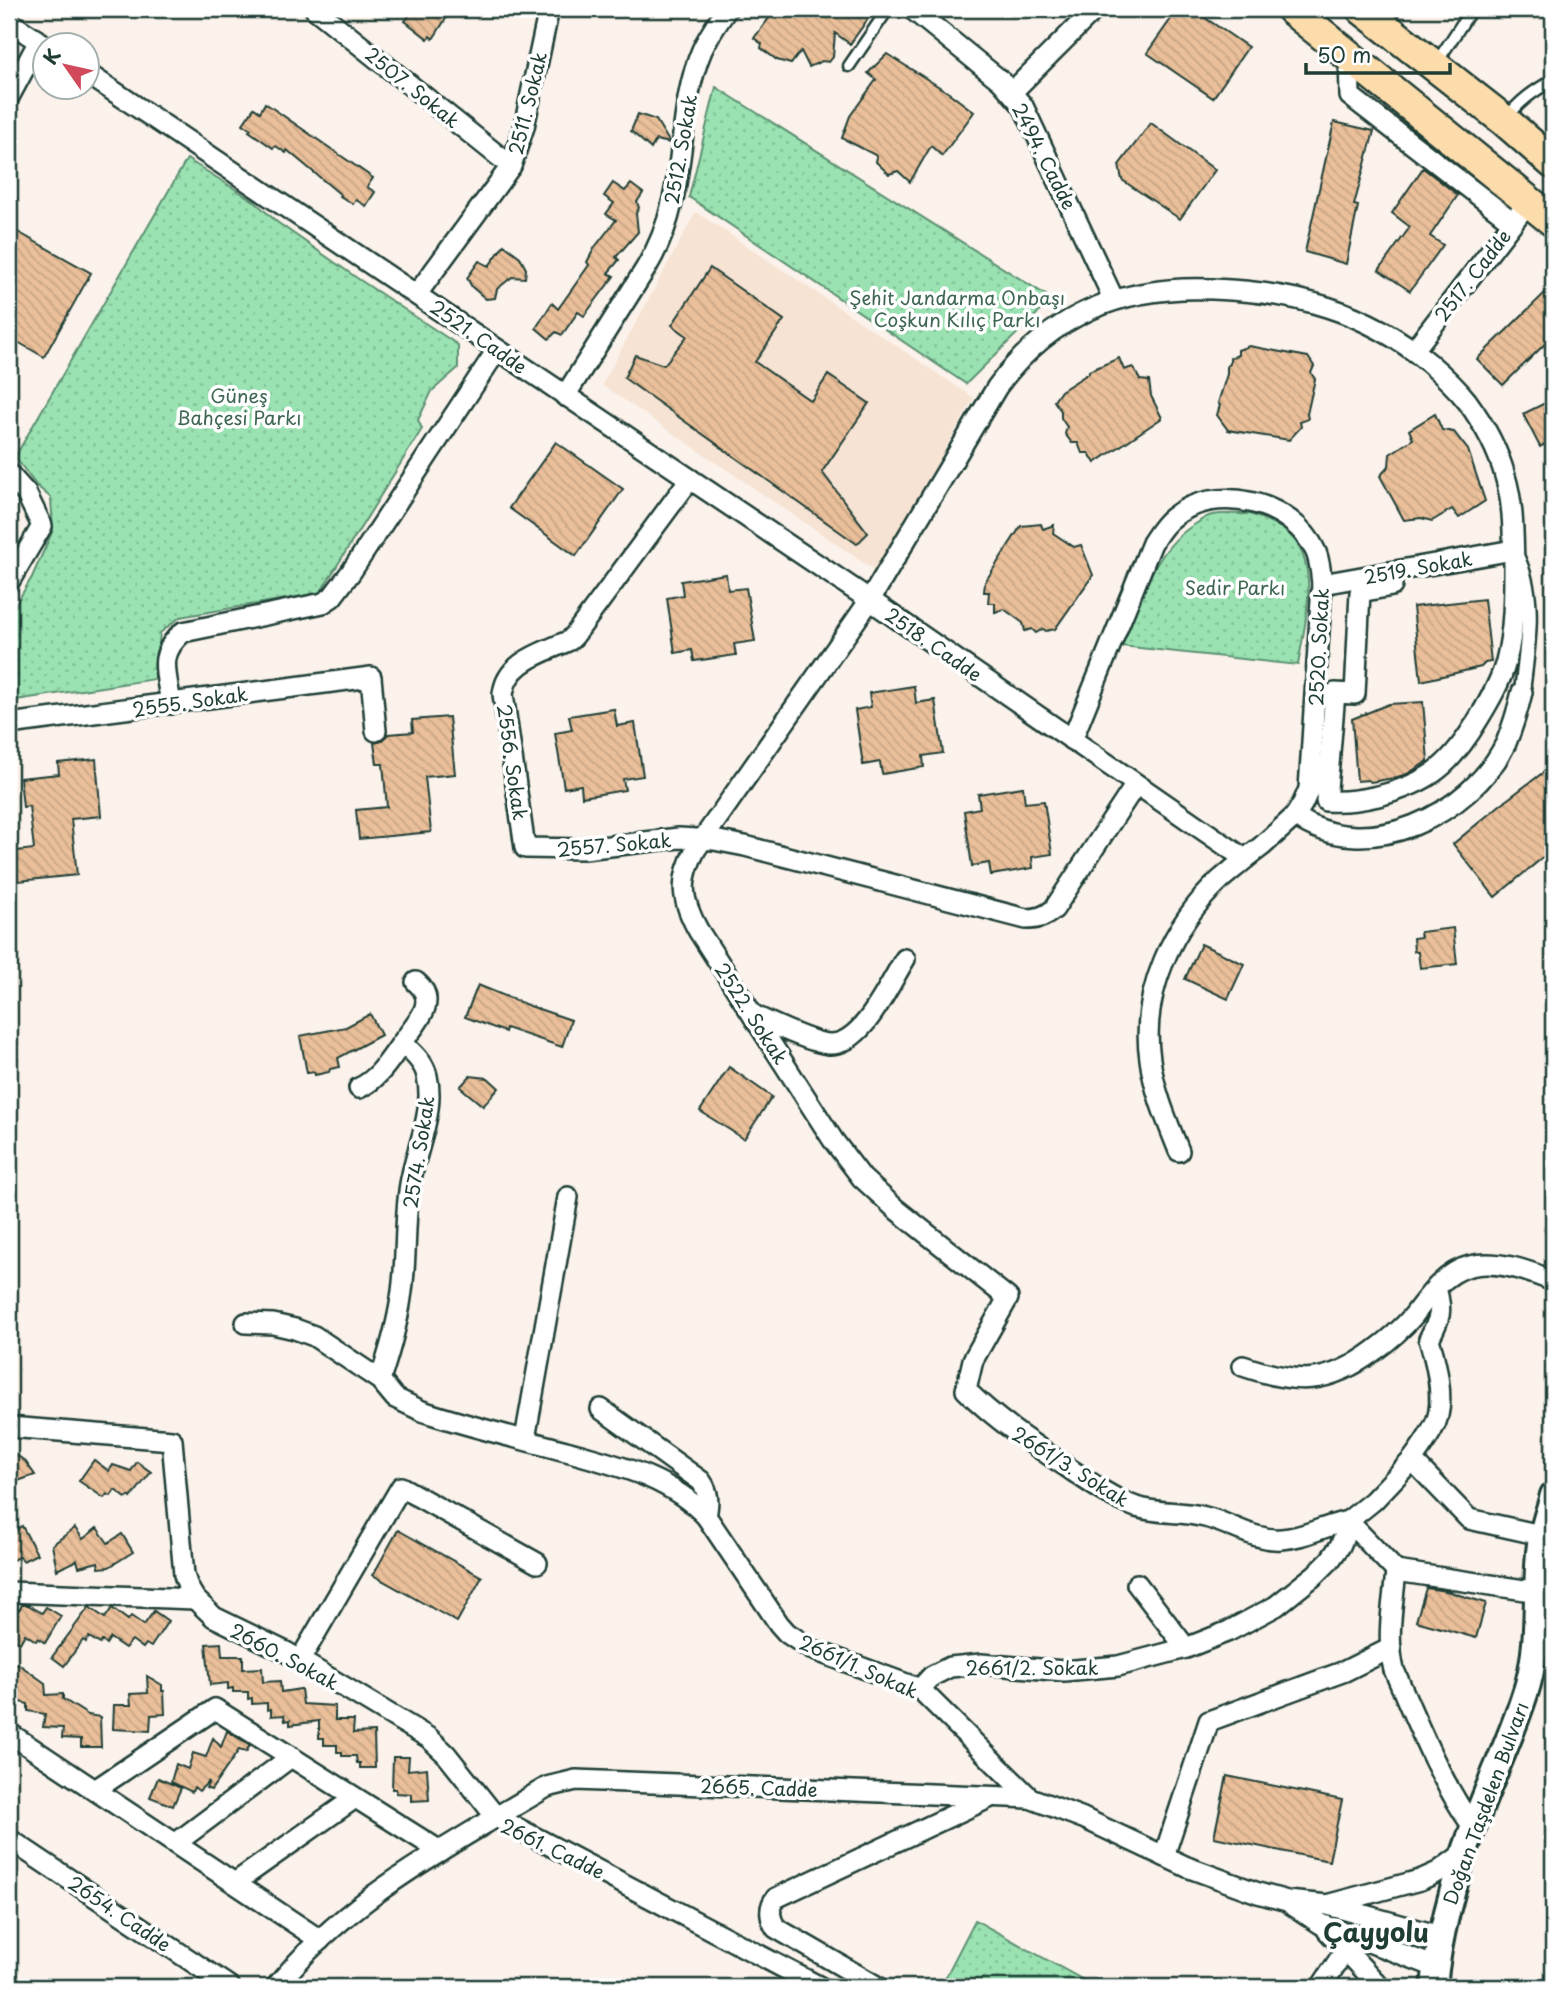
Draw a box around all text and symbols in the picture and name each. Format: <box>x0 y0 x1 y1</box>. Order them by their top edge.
north arrow <box>32 32 102 102</box>
scale bar <box>1306 32 1450 76</box>
text: 50 m <box>1317 38 1371 70</box>
street label: 2507. Sokak <box>360 40 466 134</box>
text: K <box>36 42 67 70</box>
street label: 2511. Sokak <box>501 48 553 158</box>
street label: 2512. Sokak <box>657 92 703 206</box>
street label: 2494. Cadde <box>1006 98 1084 214</box>
street label: 2517. Cadde <box>1427 223 1517 327</box>
park label: Şehit Jandarma Onbaşı Coşkun Kılıç Parkı <box>849 283 1065 333</box>
street label: 2521. Cadde <box>425 292 533 380</box>
park label: Güneş Bahçesi Parkı <box>176 381 302 431</box>
street label: 2519. Sokak <box>1362 544 1474 590</box>
park label: Sedir Parkı <box>1185 573 1285 601</box>
street label: 2520. Sokak <box>1301 587 1335 707</box>
street label: 2518. Cadde <box>880 600 988 688</box>
street label: 2555. Sokak <box>131 679 250 723</box>
street label: 2556. Sokak <box>491 702 535 822</box>
street label: 2557. Sokak <box>556 825 673 863</box>
street label: 2522. Sokak <box>709 957 795 1069</box>
street label: 2574. Sokak <box>395 1094 441 1210</box>
street label: 2661/3. Sokak <box>1007 1419 1135 1513</box>
street label: 2660. Sokak <box>226 1616 344 1696</box>
street label: 2661/1. Sokak <box>795 1627 923 1705</box>
street label: 2661/2. Sokak <box>965 1653 1099 1681</box>
street label: Doğan Taşdelen Bulvarı <box>1435 1698 1535 1908</box>
street label: 2665. Cadde <box>700 1771 818 1803</box>
street label: 2661. Cadde <box>496 1811 610 1885</box>
street label: 2654. Cadde <box>63 1868 177 1958</box>
district label: Çayyolu <box>1323 1912 1429 1951</box>

